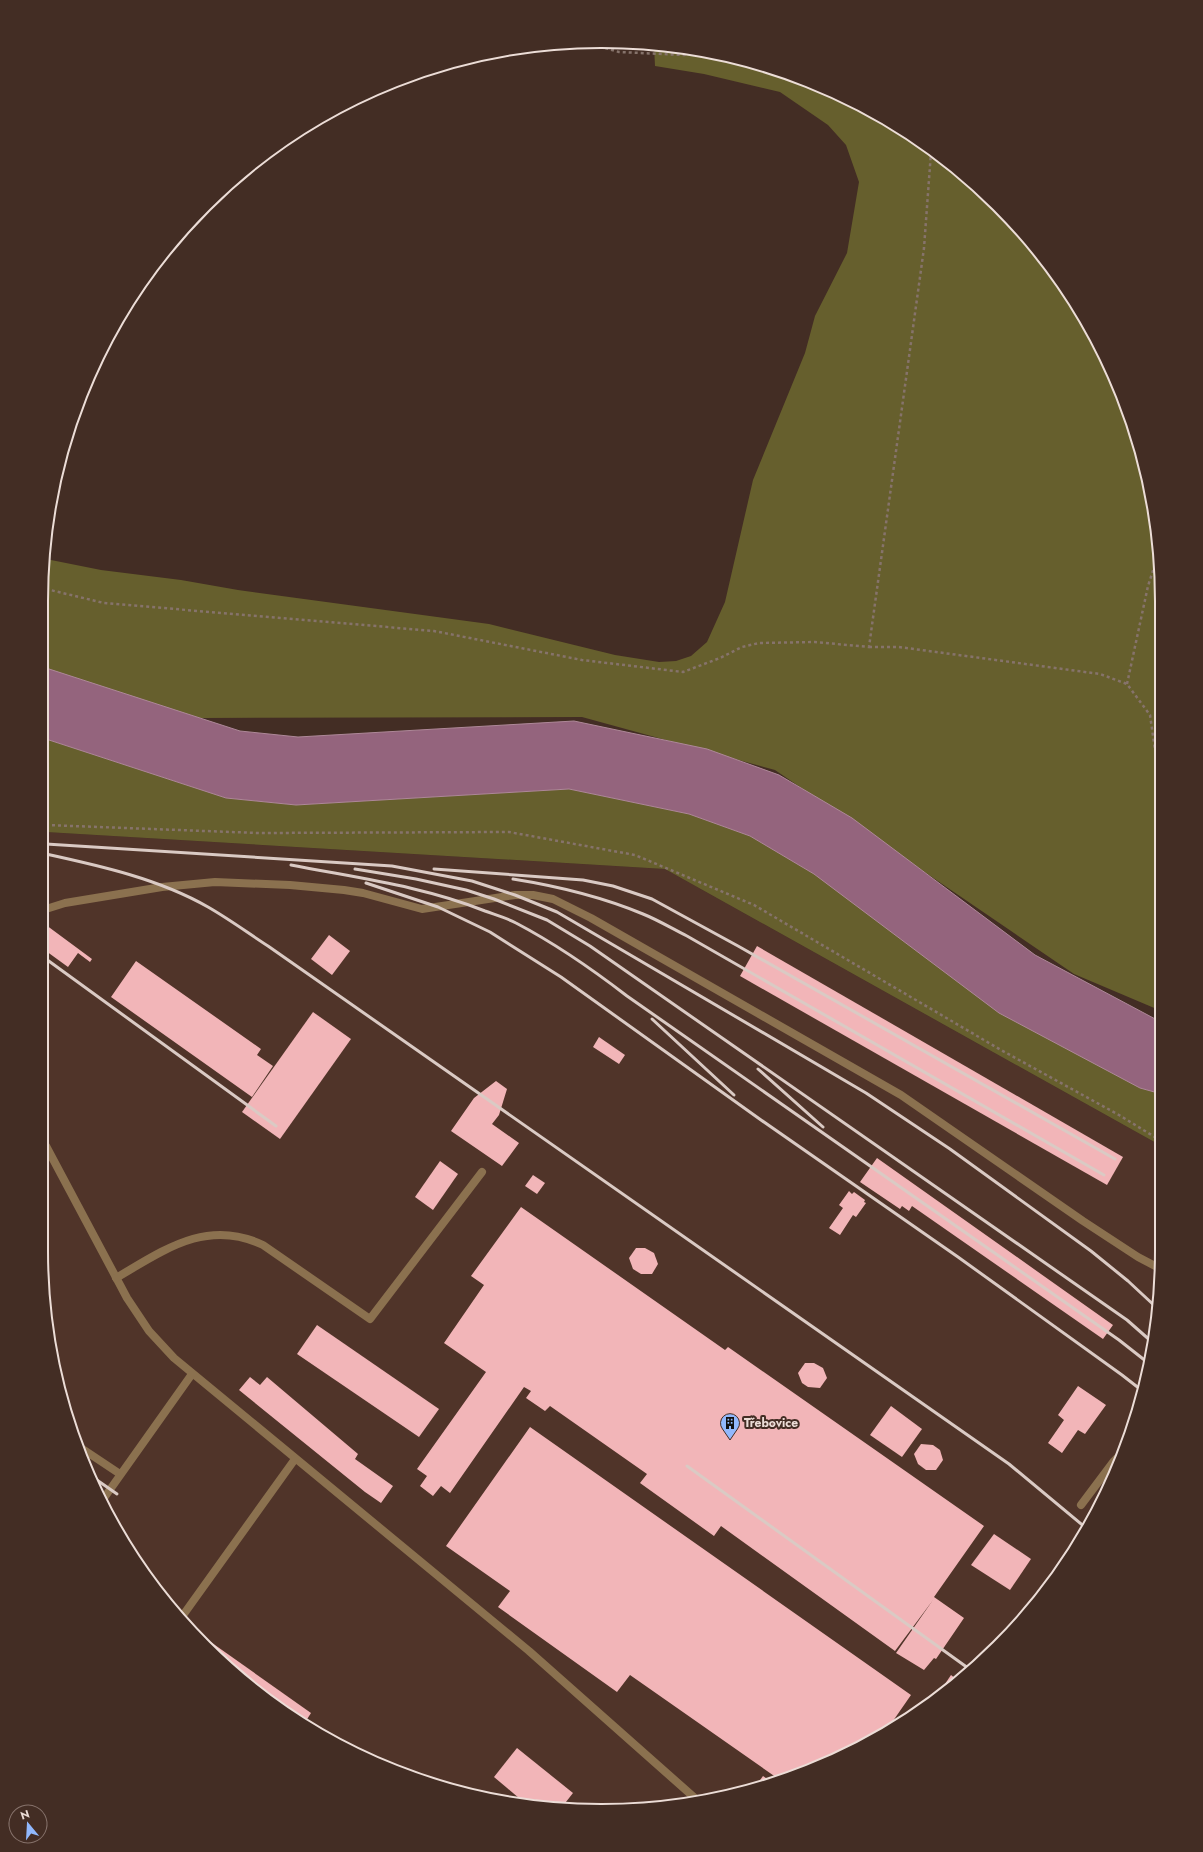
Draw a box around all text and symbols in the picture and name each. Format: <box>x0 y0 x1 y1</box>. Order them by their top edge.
building icon: Třebovice <box>719 1412 741 1440</box>
place label: Třebovice <box>744 1414 798 1432</box>
north arrow <box>8 1804 48 1844</box>
text: N <box>18 1806 32 1823</box>

